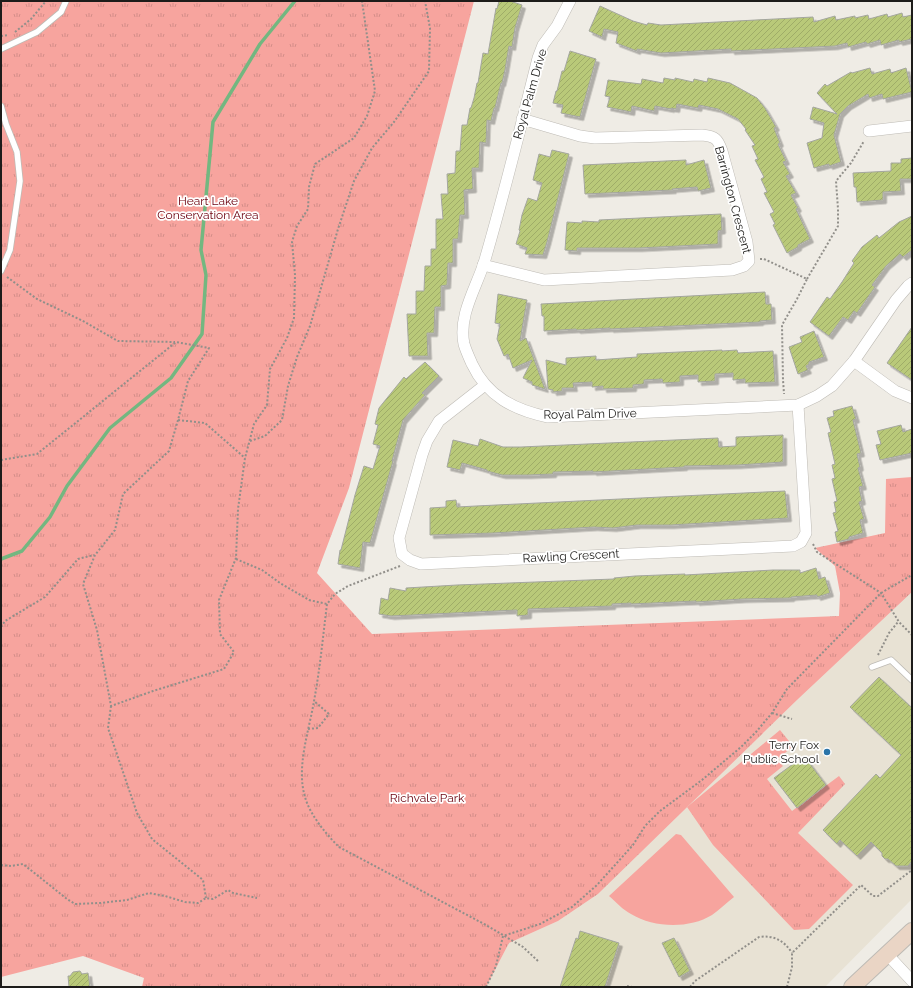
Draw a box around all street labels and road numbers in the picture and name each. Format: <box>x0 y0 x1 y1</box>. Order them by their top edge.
street label: Royal Palm Drive <box>510 47 550 141</box>
street label: Barrington Crescent <box>712 145 754 255</box>
street label: Royal Palm Drive <box>543 406 637 422</box>
street label: Rawling Crescent <box>522 546 620 566</box>

